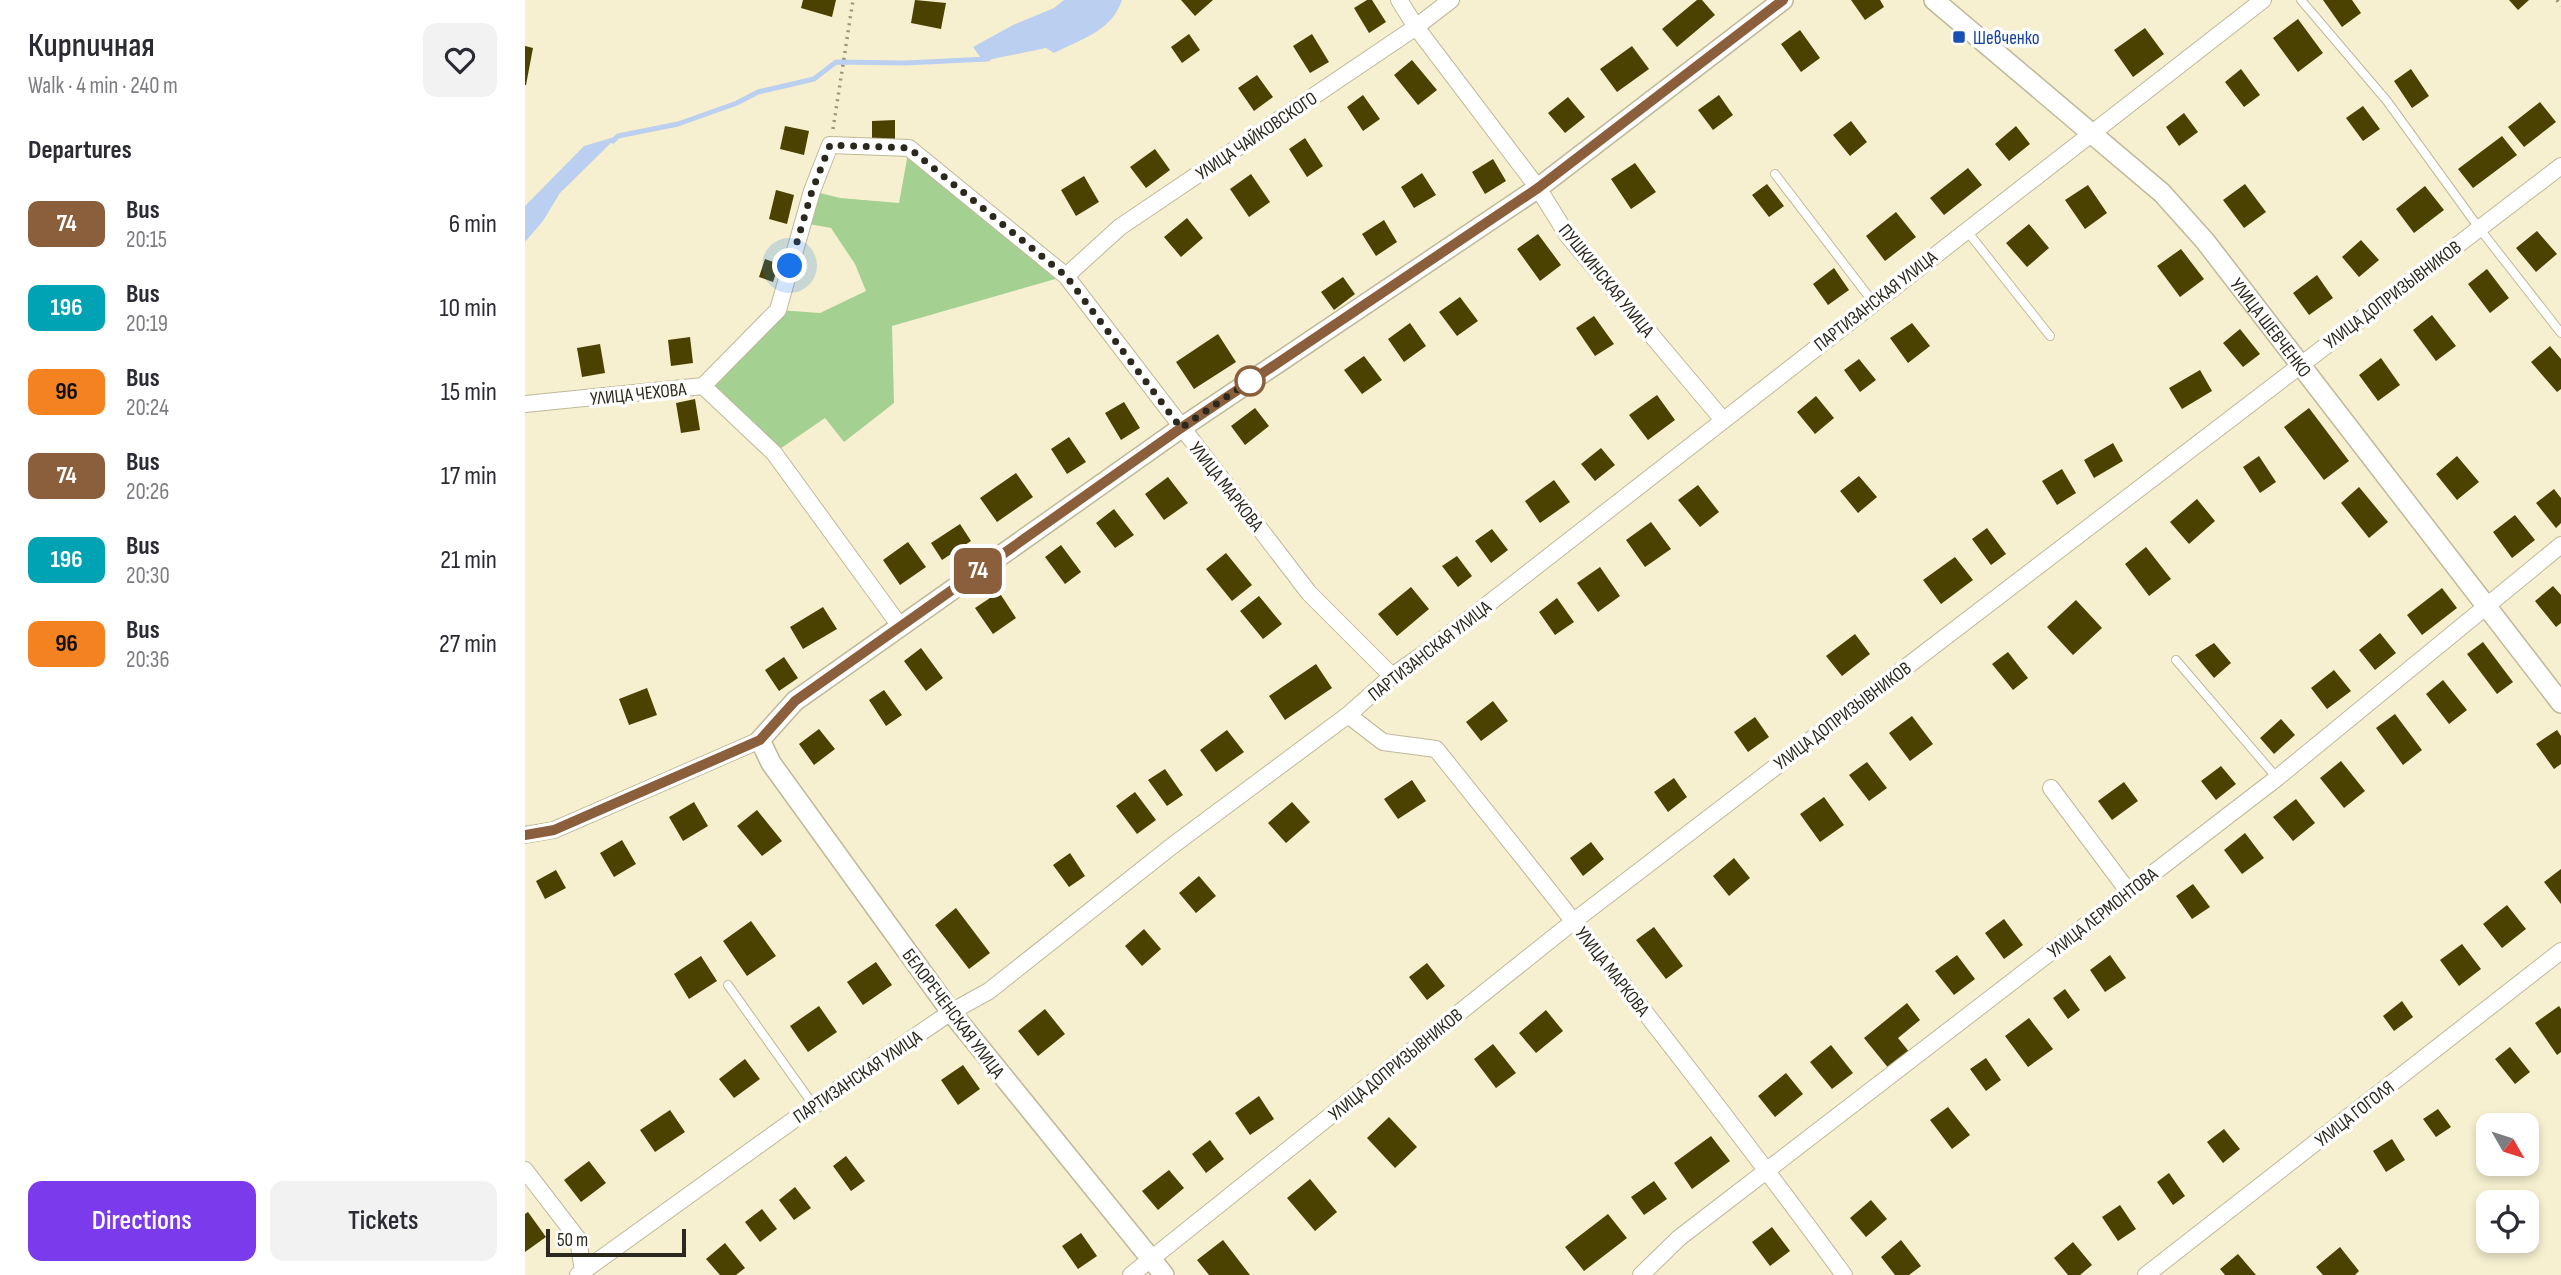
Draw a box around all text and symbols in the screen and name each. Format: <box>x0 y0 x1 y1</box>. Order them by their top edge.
button: heart <box>423 23 497 97</box>
text: Кирпичная <box>28 26 155 66</box>
place label: Шевченко <box>1973 27 2040 50</box>
marker: Шевченко <box>1951 29 1967 45</box>
text: Walk · 4 min · 240 m <box>28 72 178 100</box>
street label: УЛИЦА ЧАЙКОВСКОГО <box>1192 87 1322 185</box>
text: Departures <box>28 135 132 166</box>
text: Bus <box>126 195 160 226</box>
text: 74 <box>56 209 77 238</box>
text: 6 min <box>449 209 497 240</box>
street label: ПУШКИНСКАЯ УЛИЦА <box>1553 220 1659 343</box>
text: 20:15 <box>126 226 167 254</box>
street label: УЛИЦА ДОПРИЗЫВНИКОВ <box>2320 236 2466 354</box>
street label: ПАРТИЗАНСКАЯ УЛИЦА <box>1810 245 1943 356</box>
your location <box>772 248 807 283</box>
street label: УЛИЦА ШЕВЧЕНКО <box>2225 274 2316 382</box>
text: Bus <box>126 279 160 310</box>
text: 196 <box>50 293 83 322</box>
text: 10 min <box>440 293 497 324</box>
text: 20:19 <box>126 310 168 338</box>
text: Bus <box>126 363 160 394</box>
unlabelled marker <box>1235 366 1265 396</box>
text: 96 <box>55 377 78 406</box>
text: 15 min <box>441 377 497 408</box>
street label: УЛИЦА ЧЕХОВА <box>589 378 688 411</box>
text: 20:24 <box>126 394 169 422</box>
street label: УЛИЦА МАРКОВА <box>1184 438 1268 537</box>
text: Bus <box>126 447 160 478</box>
text: 74 <box>56 461 77 490</box>
text: 17 min <box>441 461 497 492</box>
text: 20:26 <box>126 478 169 506</box>
text: Bus <box>126 531 160 562</box>
text: 196 <box>50 545 83 574</box>
text: 21 min <box>440 545 497 576</box>
line badge: 74 <box>946 548 1009 594</box>
text: 74 <box>968 556 988 585</box>
text: 20:30 <box>126 562 170 590</box>
street label: ПАРТИЗАНСКАЯ УЛИЦА <box>1364 595 1497 706</box>
text: Bus <box>126 615 160 646</box>
text: 96 <box>55 629 78 658</box>
text: 27 min <box>439 629 497 660</box>
text: 20:36 <box>126 646 170 674</box>
street label: УЛИЦА ДОПРИЗЫВНИКОВ <box>1770 657 1916 775</box>
street label: УЛИЦА ЛЕРМОНТОВА <box>2043 863 2163 963</box>
street label: УЛИЦА МАРКОВА <box>1570 923 1654 1022</box>
street label: БЕЛОРЕЧЕНСКАЯ УЛИЦА <box>897 945 1010 1084</box>
street label: УЛИЦА ДОПРИЗЫВНИКОВ <box>1324 1004 1468 1126</box>
street label: ПАРТИЗАНСКАЯ УЛИЦА <box>789 1025 927 1129</box>
street label: УЛИЦА ГОГОЛЯ <box>2311 1076 2399 1152</box>
north arrow <box>2476 1113 2539 1176</box>
map controls <box>2476 1113 2539 1253</box>
button: Directions <box>28 1181 256 1261</box>
button: Tickets <box>270 1181 497 1261</box>
button: locate <box>2476 1190 2539 1253</box>
scale bar <box>546 1226 686 1258</box>
text: 50 m <box>557 1229 588 1252</box>

